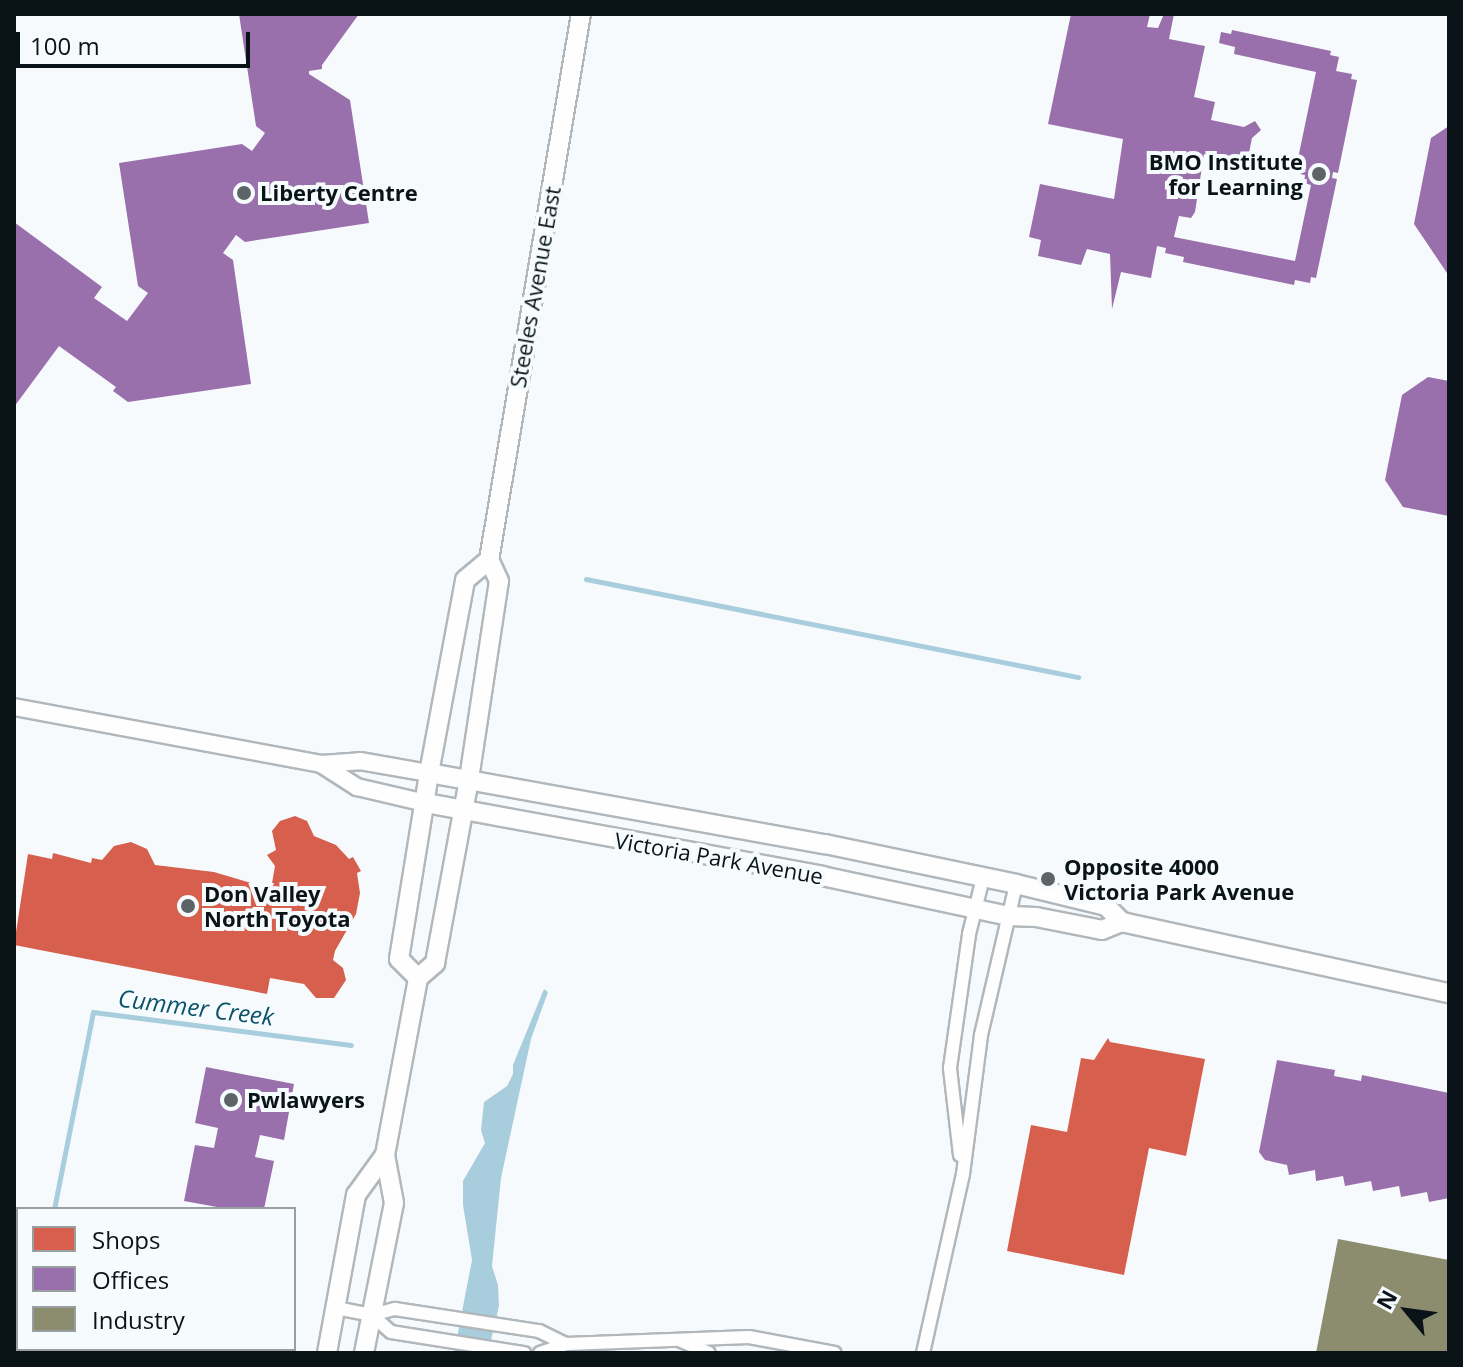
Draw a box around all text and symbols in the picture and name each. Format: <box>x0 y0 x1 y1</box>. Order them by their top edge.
scale bar <box>20 16 254 66</box>
text: 100 m <box>30 29 100 62</box>
place label: BMO Institute for Learning <box>1149 148 1303 200</box>
marker: BMO Institute for Learning <box>1310 165 1328 183</box>
place label: Liberty Centre <box>260 180 418 206</box>
marker: Liberty Centre <box>235 184 253 202</box>
street label: Steeles Avenue East <box>504 184 566 390</box>
street label: Victoria Park Avenue <box>613 827 825 889</box>
place label: Opposite 4000 Victoria Park Avenue <box>1064 853 1294 904</box>
marker: Opposite 4000 Victoria Park Avenue <box>1039 870 1057 888</box>
place label: Don Valley North Toyota <box>204 880 351 932</box>
marker: Don Valley North Toyota <box>179 897 197 915</box>
water label: Cummer Creek <box>116 983 276 1031</box>
place label: Pwlawyers <box>247 1087 365 1113</box>
marker: Pwlawyers <box>222 1091 240 1109</box>
legend <box>16 1207 296 1351</box>
text: Shops <box>92 1223 160 1256</box>
text: Offices <box>92 1263 169 1296</box>
north arrow <box>1367 1271 1447 1351</box>
text: N <box>1369 1284 1403 1314</box>
text: Industry <box>92 1303 185 1336</box>

